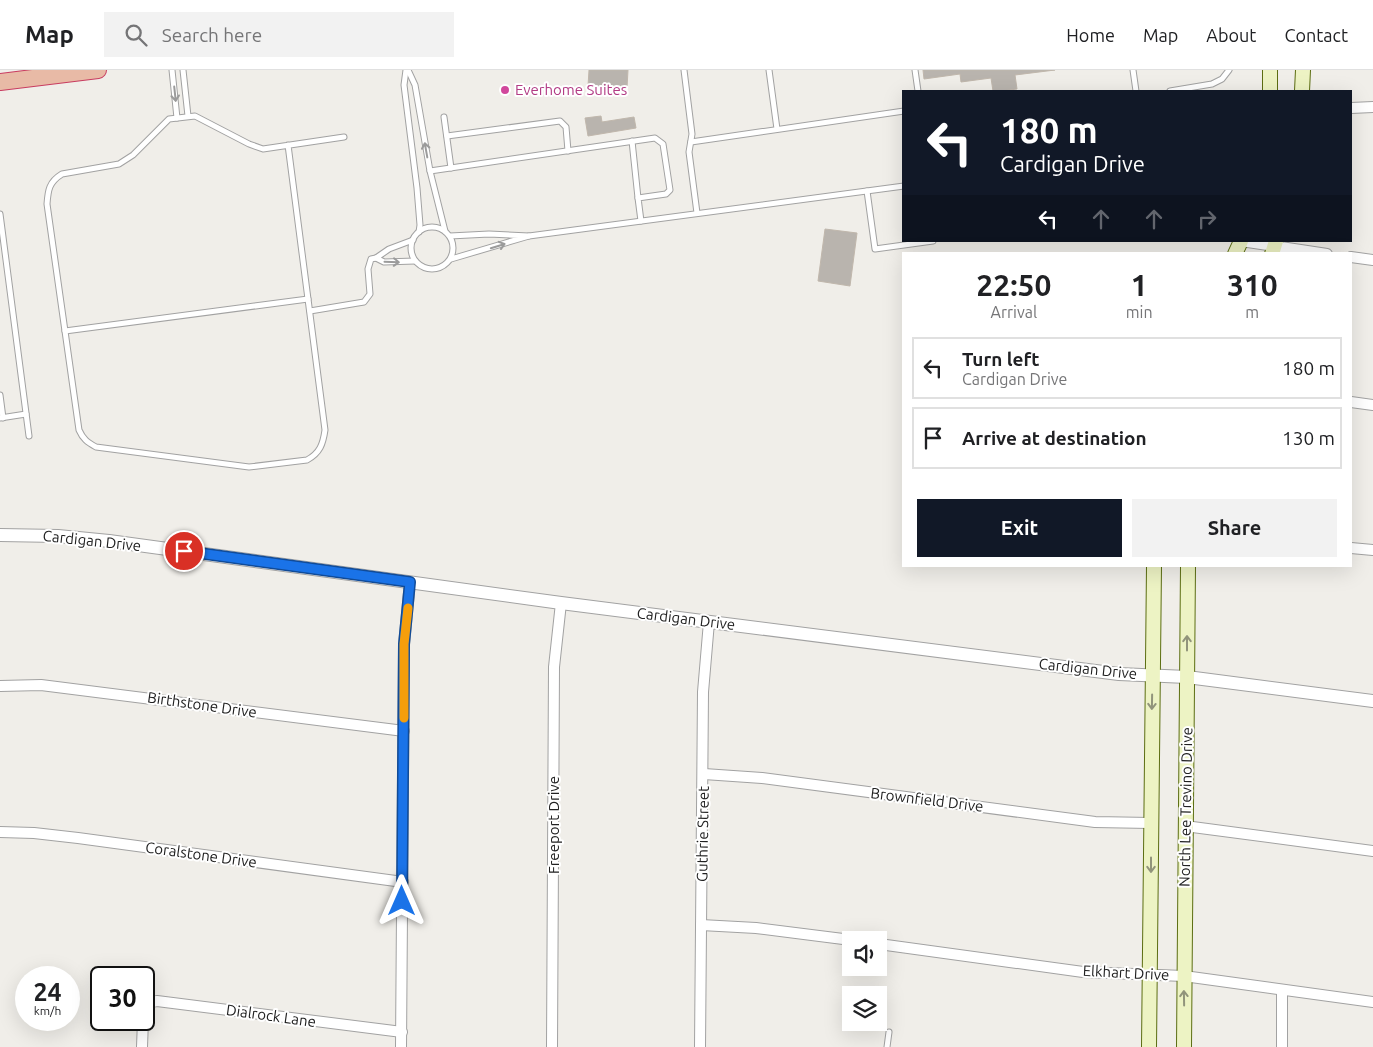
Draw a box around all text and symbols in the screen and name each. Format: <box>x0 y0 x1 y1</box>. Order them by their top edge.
search box <box>104 12 454 57</box>
text: Map <box>25 21 74 48</box>
icon: search <box>122 21 150 49</box>
text: Search here <box>162 24 262 46</box>
text: Home <box>1066 25 1115 45</box>
text: Map <box>1143 25 1178 45</box>
text: About <box>1206 25 1256 45</box>
text: Contact <box>1284 25 1348 45</box>
place label: Everhome Suites <box>515 81 627 98</box>
marker: Everhome Suites <box>499 84 511 96</box>
one-way arrow <box>170 85 180 101</box>
icon: left <box>917 110 982 175</box>
text: 180 m <box>1000 110 1098 150</box>
one-way arrow <box>421 142 431 158</box>
text: Cardigan Drive <box>1000 151 1145 176</box>
icon: left <box>1034 205 1062 233</box>
icon: ahead <box>1087 205 1115 233</box>
icon: ahead <box>1140 205 1168 233</box>
icon: right <box>1193 205 1221 233</box>
one-way arrow <box>490 240 506 250</box>
one-way arrow <box>384 257 400 267</box>
text: 22:50 <box>976 268 1051 302</box>
text: 1 <box>1131 268 1148 302</box>
text: 310 <box>1227 268 1278 302</box>
text: Arrival <box>991 303 1037 321</box>
text: min <box>1126 303 1153 321</box>
text: m <box>1245 303 1259 321</box>
text: Turn left <box>962 348 1040 370</box>
icon: left <box>919 354 947 382</box>
text: 180 m <box>1282 357 1335 379</box>
text: Cardigan Drive <box>962 370 1067 388</box>
icon: arrive <box>919 424 947 452</box>
text: Arrive at destination <box>962 427 1147 449</box>
text: 130 m <box>1282 427 1335 449</box>
button: Exit <box>917 499 1122 557</box>
button: Share <box>1132 499 1337 557</box>
street label: Cardigan Drive <box>42 527 142 554</box>
pin <box>163 530 205 572</box>
icon: arrive <box>170 537 198 565</box>
street label: Cardigan Drive <box>636 604 736 633</box>
one-way arrow <box>1182 636 1192 652</box>
street label: Cardigan Drive <box>1038 655 1138 682</box>
street label: Birthstone Drive <box>146 688 258 721</box>
one-way arrow <box>1147 694 1157 710</box>
street label: North Lee Trevino Drive <box>1176 727 1195 887</box>
street label: Freeport Drive <box>545 776 562 874</box>
street label: Brownfield Drive <box>870 784 984 815</box>
street label: Guthrie Street <box>693 786 712 882</box>
street label: Coralstone Drive <box>144 838 258 871</box>
one-way arrow <box>1146 856 1156 873</box>
position arrow <box>375 874 427 926</box>
map controls <box>842 931 887 1031</box>
button: sound <box>842 931 887 976</box>
street label: Elkhart Drive <box>1082 962 1170 983</box>
speed limit sign: 30 <box>90 966 155 1031</box>
text: 24 <box>33 978 62 1006</box>
button: layers <box>842 986 887 1031</box>
one-way arrow <box>1179 991 1189 1007</box>
street label: Dialrock Lane <box>225 1001 317 1030</box>
text: km/h <box>34 1004 61 1017</box>

